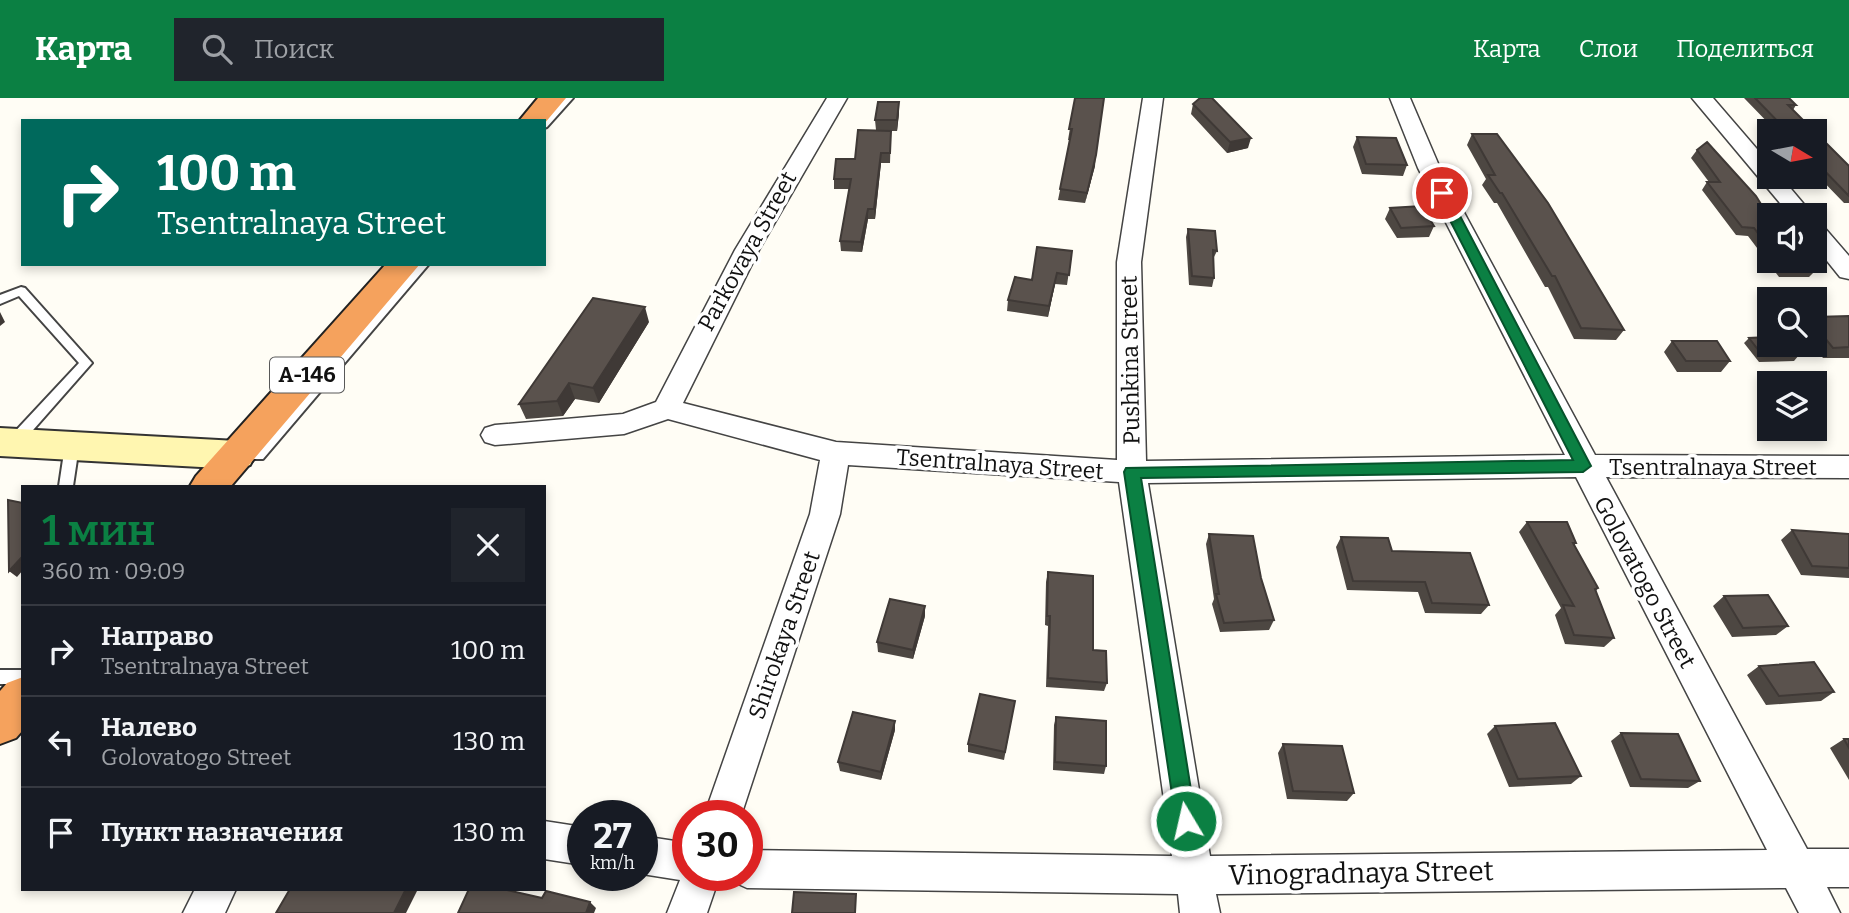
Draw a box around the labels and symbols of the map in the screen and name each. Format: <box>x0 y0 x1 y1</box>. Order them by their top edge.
north arrow <box>1757 119 1827 189</box>
pin <box>1412 163 1472 223</box>
street label: Parkovaya Street <box>692 166 802 336</box>
street label: Pushkina Street <box>1115 275 1145 445</box>
road number: А-146 <box>270 358 344 392</box>
street label: Tsentralnaya Street <box>895 443 1105 485</box>
street label: Tsentralnaya Street <box>1609 453 1817 481</box>
street label: Golovatogo Street <box>1588 491 1702 673</box>
street label: Shirokaya Street <box>742 547 826 723</box>
position arrow <box>1149 784 1223 858</box>
speed limit sign: 30 <box>672 800 763 891</box>
street label: Vinogradnaya Street <box>1228 854 1494 892</box>

